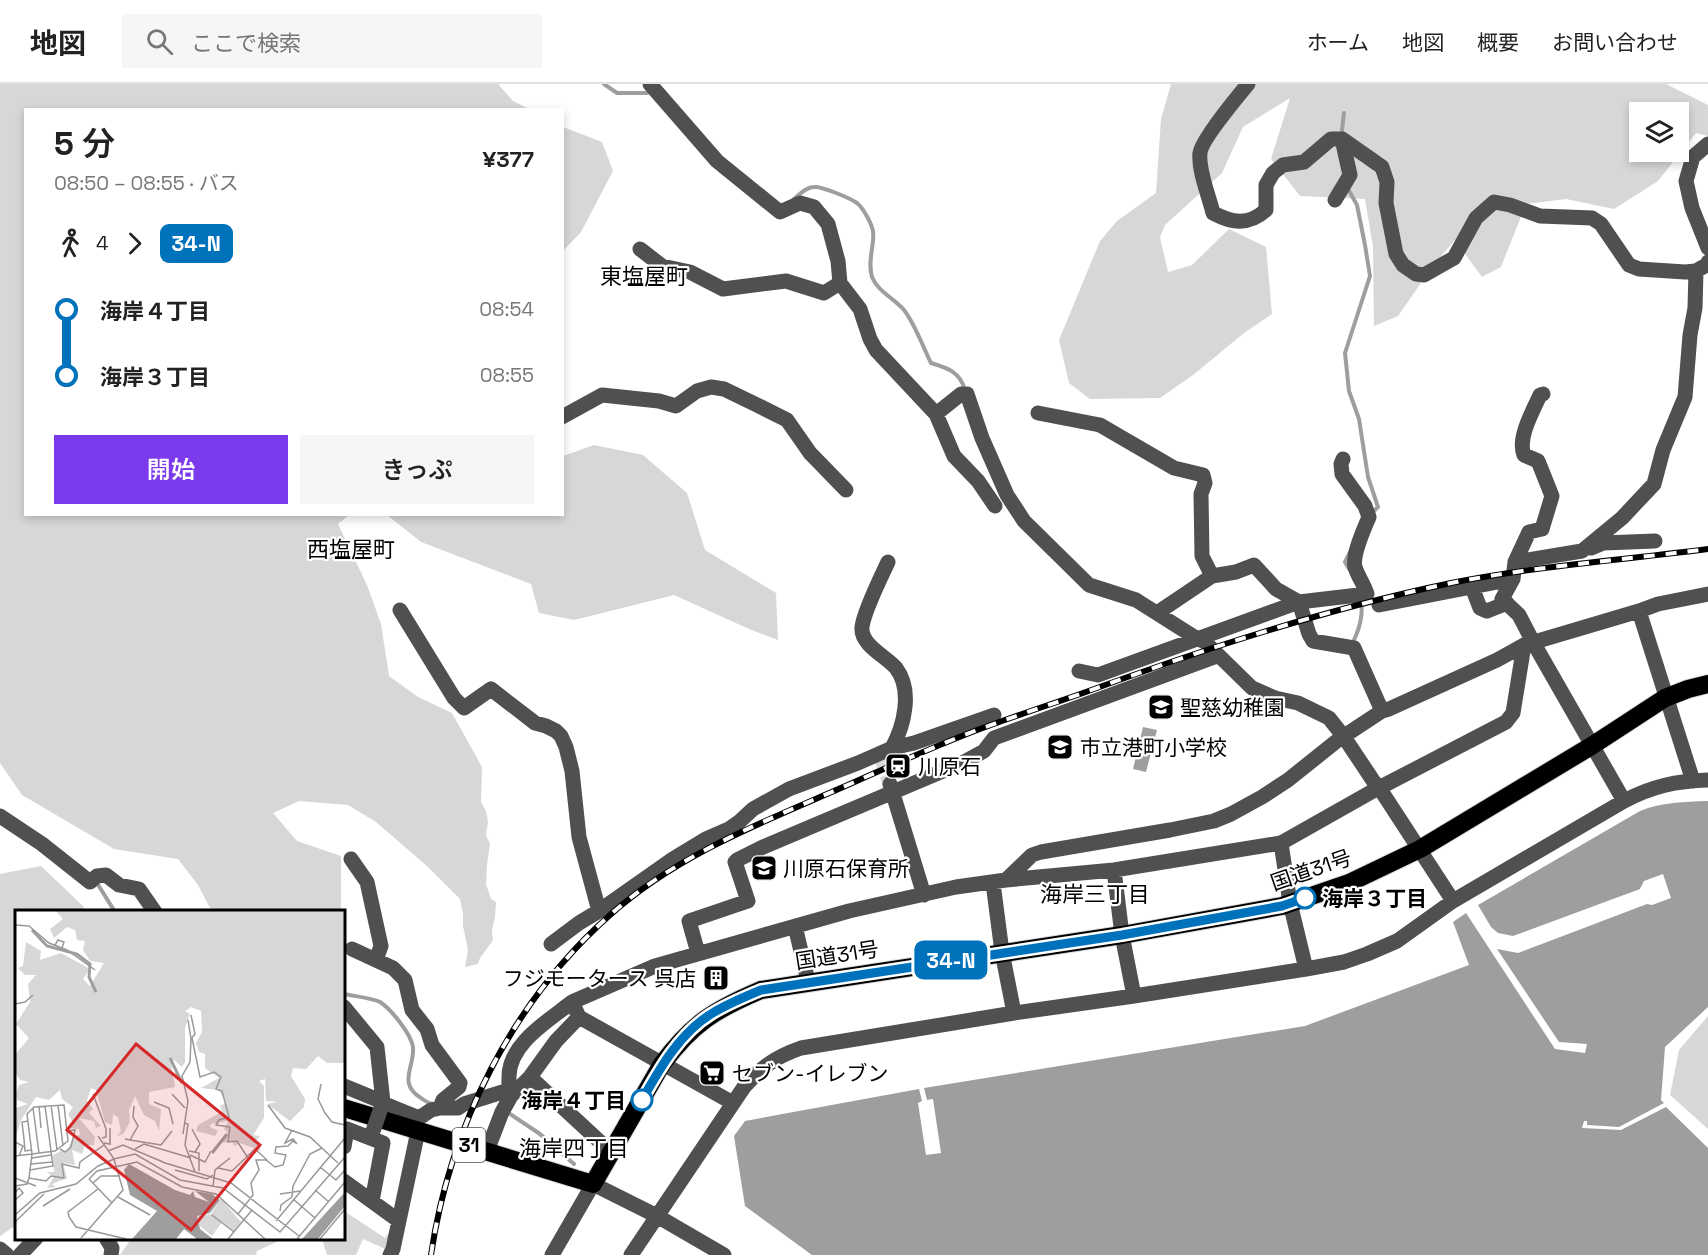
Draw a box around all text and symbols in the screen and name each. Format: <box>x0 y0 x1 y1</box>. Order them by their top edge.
search box <box>122 14 542 68</box>
text: 地図 <box>30 25 86 61</box>
icon: search <box>143 25 176 58</box>
text: ここで検索 <box>191 29 301 57</box>
text: ホーム <box>1307 29 1369 56</box>
text: 地図 <box>1402 29 1444 56</box>
text: 概要 <box>1477 29 1519 56</box>
text: お問い合わせ <box>1552 29 1678 56</box>
map controls <box>1629 102 1689 162</box>
button: layers <box>1629 102 1689 162</box>
text: 5 分 <box>54 123 115 165</box>
text: ¥377 <box>483 145 534 173</box>
text: 08:50 – 08:55 · バス <box>54 170 239 196</box>
icon: walk <box>54 227 87 260</box>
icon: forward <box>118 227 151 260</box>
text: 4 <box>96 230 109 256</box>
text: 34-N <box>172 230 221 257</box>
district label: 東塩屋町 <box>600 262 688 290</box>
text: 08:54 <box>479 296 534 322</box>
text: 海岸４丁目 <box>100 297 210 325</box>
text: 08:55 <box>480 362 534 388</box>
text: 海岸３丁目 <box>100 363 210 391</box>
button: 開始 <box>54 435 288 504</box>
button: きっぷ <box>300 435 534 504</box>
district label: 西塩屋町 <box>307 535 395 563</box>
school or university icon: 聖慈幼稚園 <box>1146 692 1176 722</box>
place label: 聖慈幼稚園 <box>1180 694 1285 721</box>
school or university icon: 市立港町小学校 <box>1045 732 1075 762</box>
place label: 市立港町小学校 <box>1080 734 1227 761</box>
station icon: 川原石 <box>883 751 913 781</box>
place label: 川原石 <box>918 753 981 780</box>
street label: 国道31号 <box>1267 844 1355 896</box>
school or university icon: 川原石保育所 <box>749 853 779 883</box>
place label: 川原石保育所 <box>783 855 909 882</box>
district label: 海岸三丁目 <box>1040 880 1150 908</box>
place label: 海岸３丁目 <box>1322 885 1427 912</box>
marker: 海岸３丁目 <box>1294 887 1316 909</box>
inset map <box>15 910 345 1240</box>
street label: 国道31号 <box>793 935 881 975</box>
line badge: 34-N <box>909 940 993 980</box>
text: 34-N <box>926 947 976 974</box>
building icon: フジモータース 呉店 <box>701 963 731 993</box>
place label: フジモータース 呉店 <box>503 965 696 992</box>
supermarket icon: セブン-イレブン <box>697 1058 727 1088</box>
place label: セブン-イレブン <box>732 1060 889 1087</box>
place label: 海岸４丁目 <box>521 1087 626 1114</box>
marker: 海岸４丁目 <box>631 1089 653 1111</box>
road number: 31 <box>452 1128 486 1162</box>
district label: 海岸四丁目 <box>519 1134 629 1162</box>

